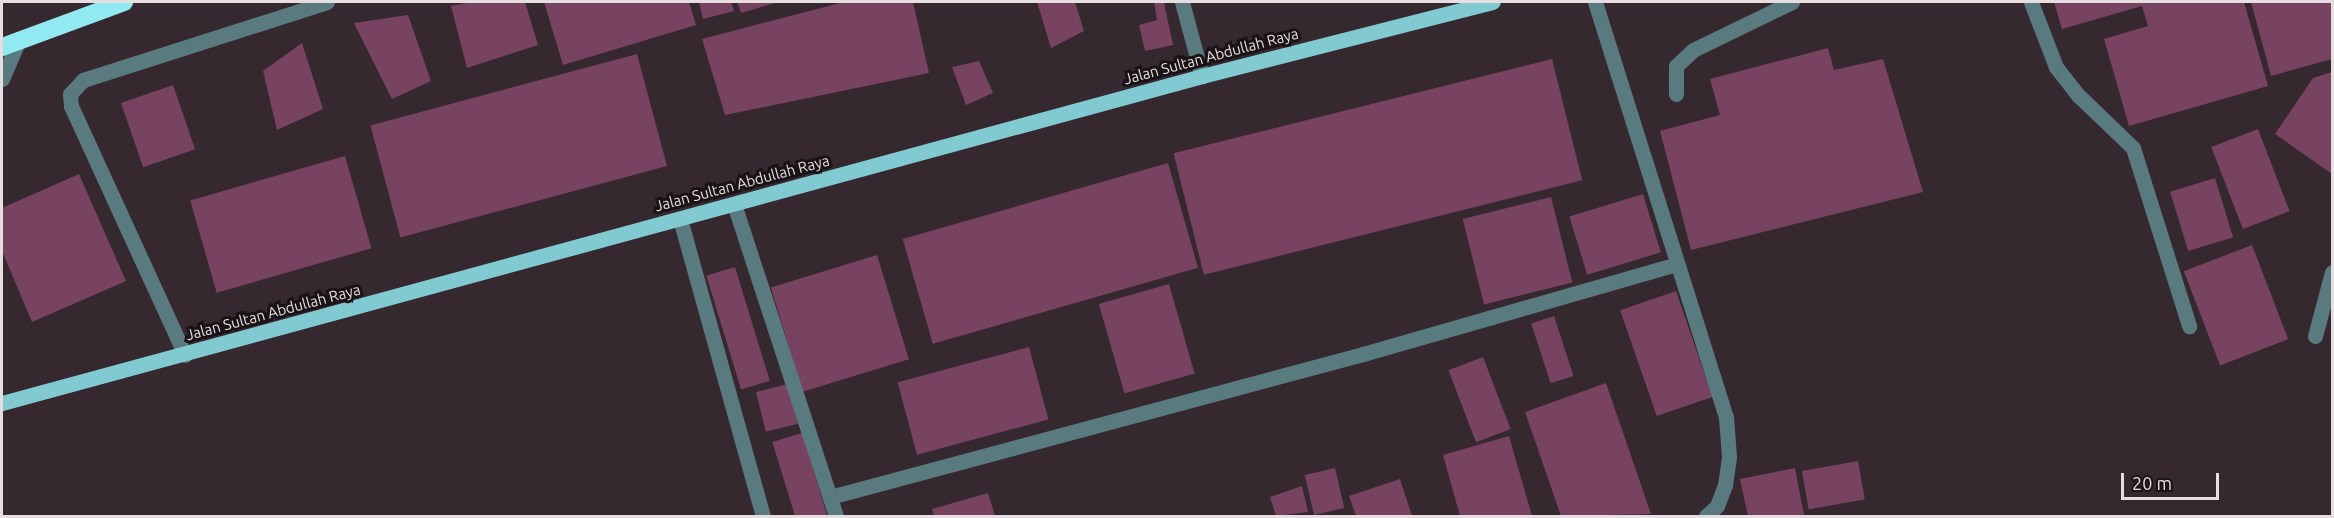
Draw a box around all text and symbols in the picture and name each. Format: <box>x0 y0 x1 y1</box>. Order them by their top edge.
street label: Jalan Sultan Abdullah Raya <box>1122 24 1300 88</box>
street label: Jalan Sultan Abdullah Raya <box>653 151 831 215</box>
street label: Jalan Sultan Abdullah Raya <box>184 280 362 344</box>
scale bar <box>2124 461 2222 499</box>
text: 20 m <box>2132 473 2172 493</box>

